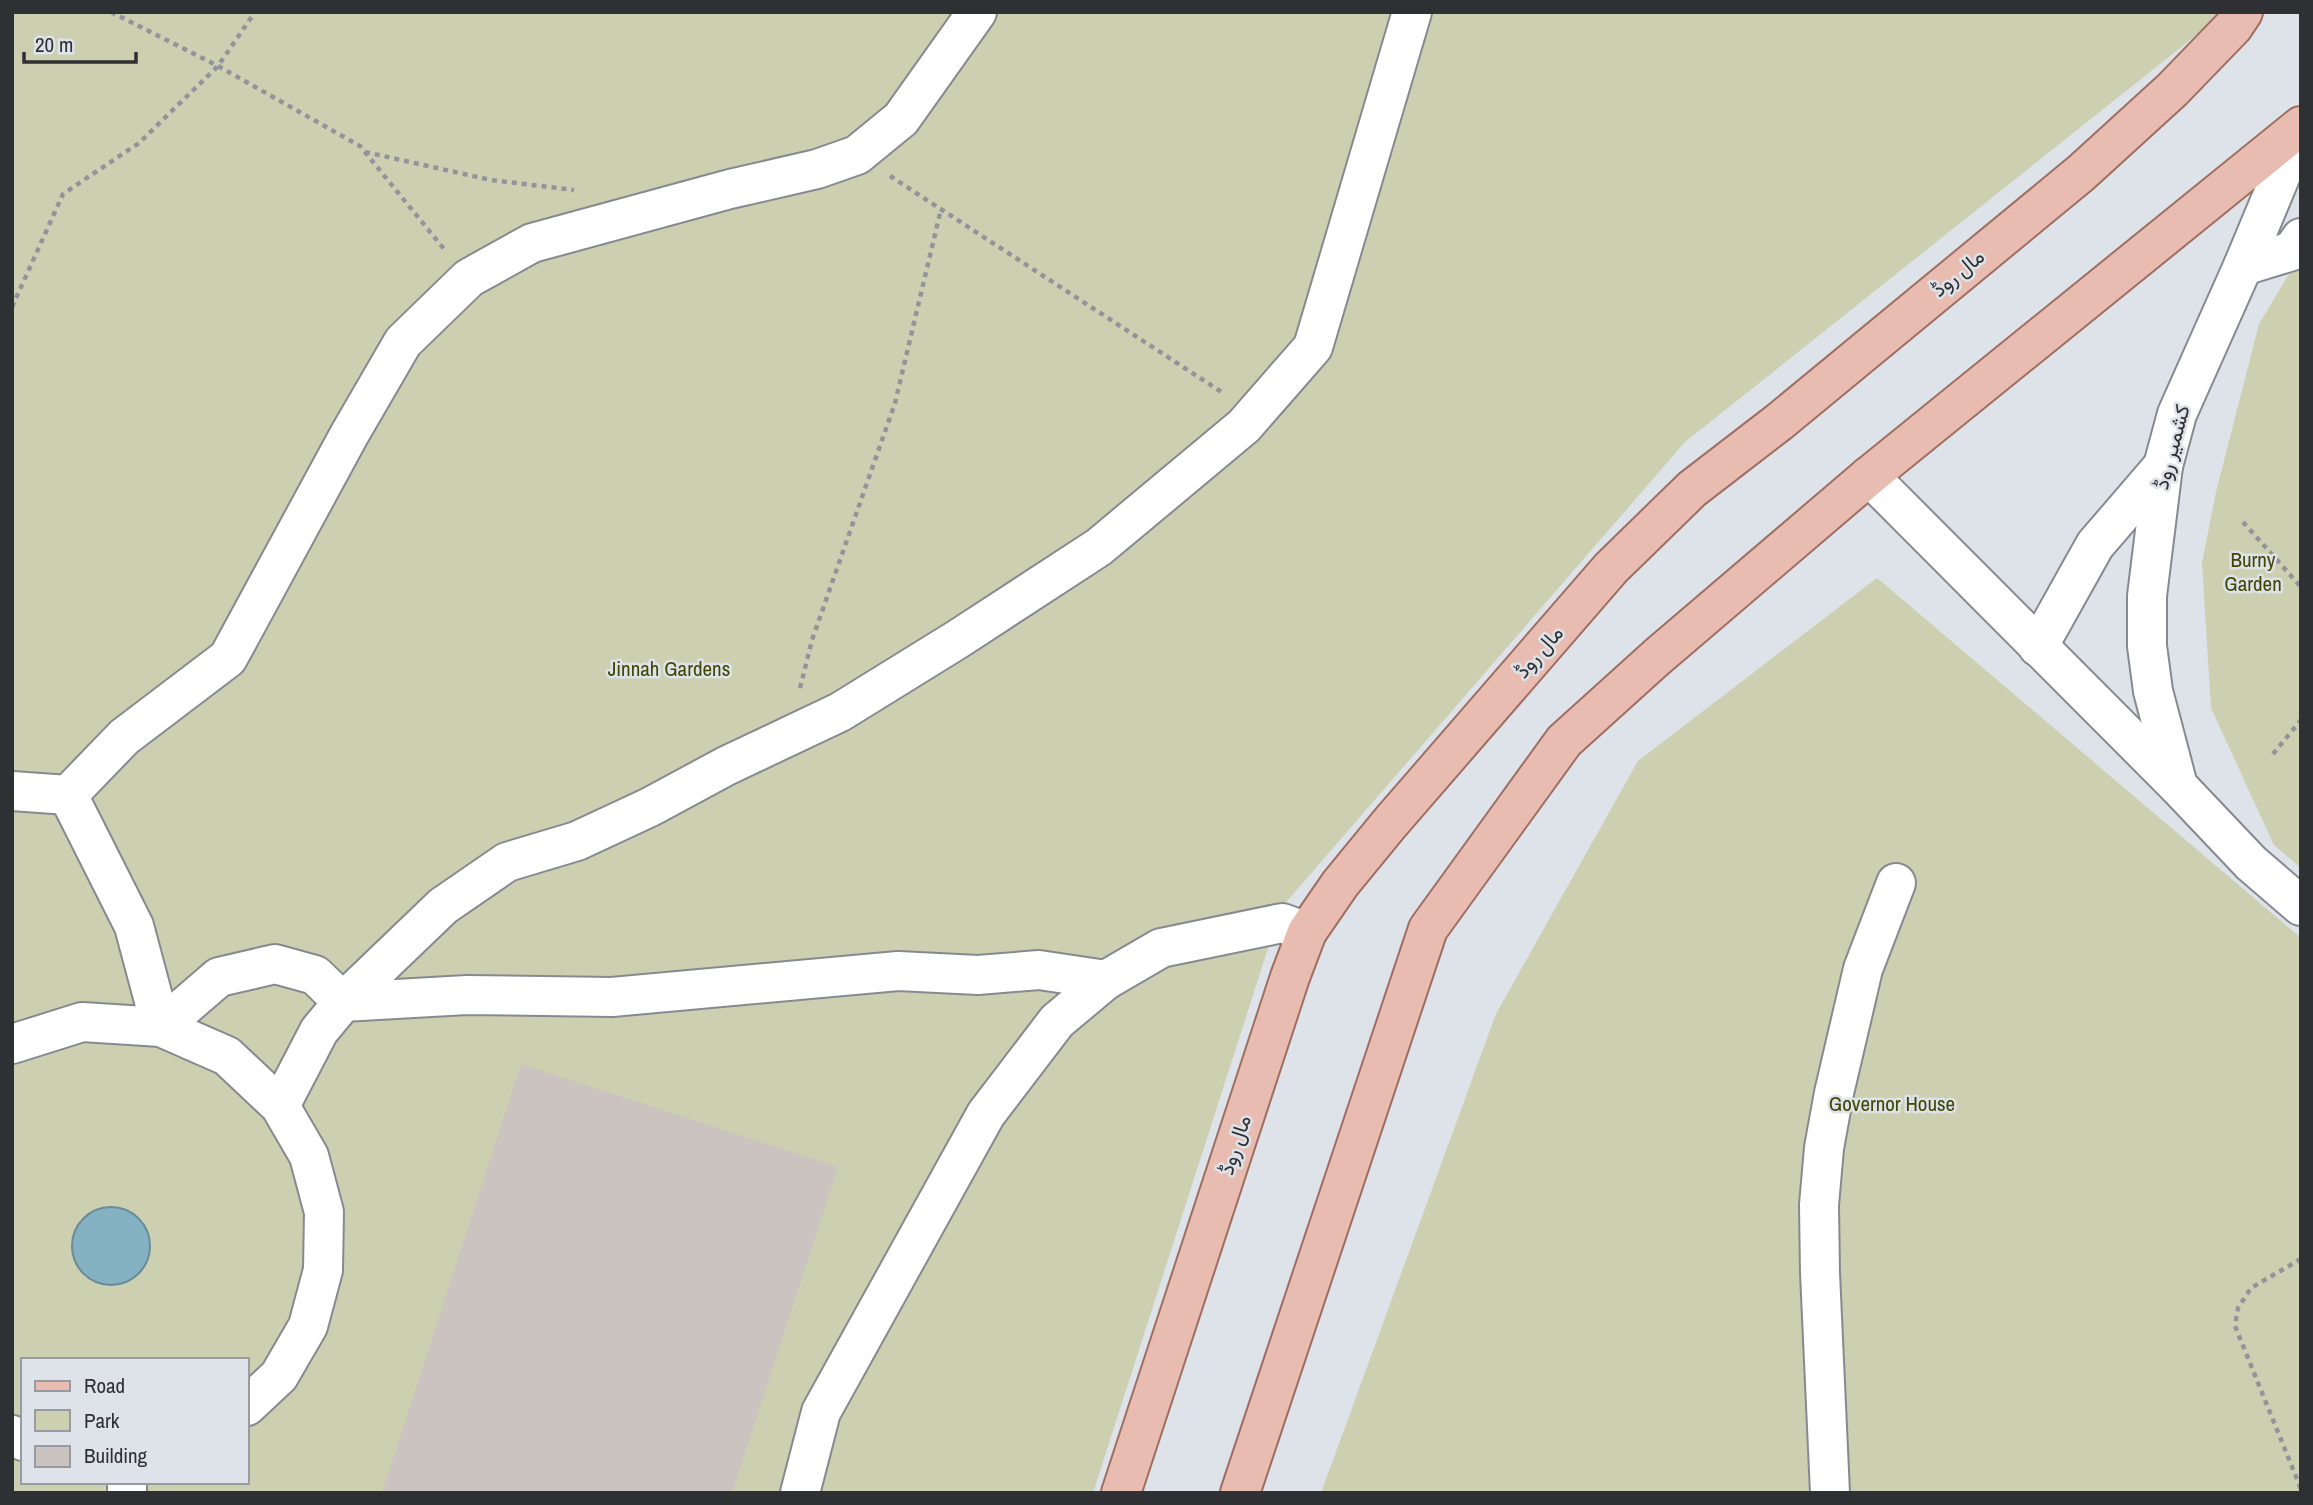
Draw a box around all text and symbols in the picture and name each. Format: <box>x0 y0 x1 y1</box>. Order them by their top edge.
scale bar <box>24 21 136 65</box>
text: 20 m <box>35 30 73 59</box>
street label: مال روڈ <box>1925 242 1990 303</box>
street label: کشمیر روڈ <box>2146 401 2197 492</box>
park label: Burny Garden <box>2224 545 2282 598</box>
street label: مال روڈ <box>1508 619 1570 684</box>
park label: Jinnah Gardens <box>608 654 730 683</box>
park label: Governor House <box>1829 1089 1955 1118</box>
street label: مال روڈ <box>1211 1111 1258 1178</box>
legend <box>21 1358 248 1484</box>
text: Road <box>84 1371 125 1400</box>
text: Park <box>84 1406 120 1435</box>
text: Building <box>84 1441 148 1470</box>

